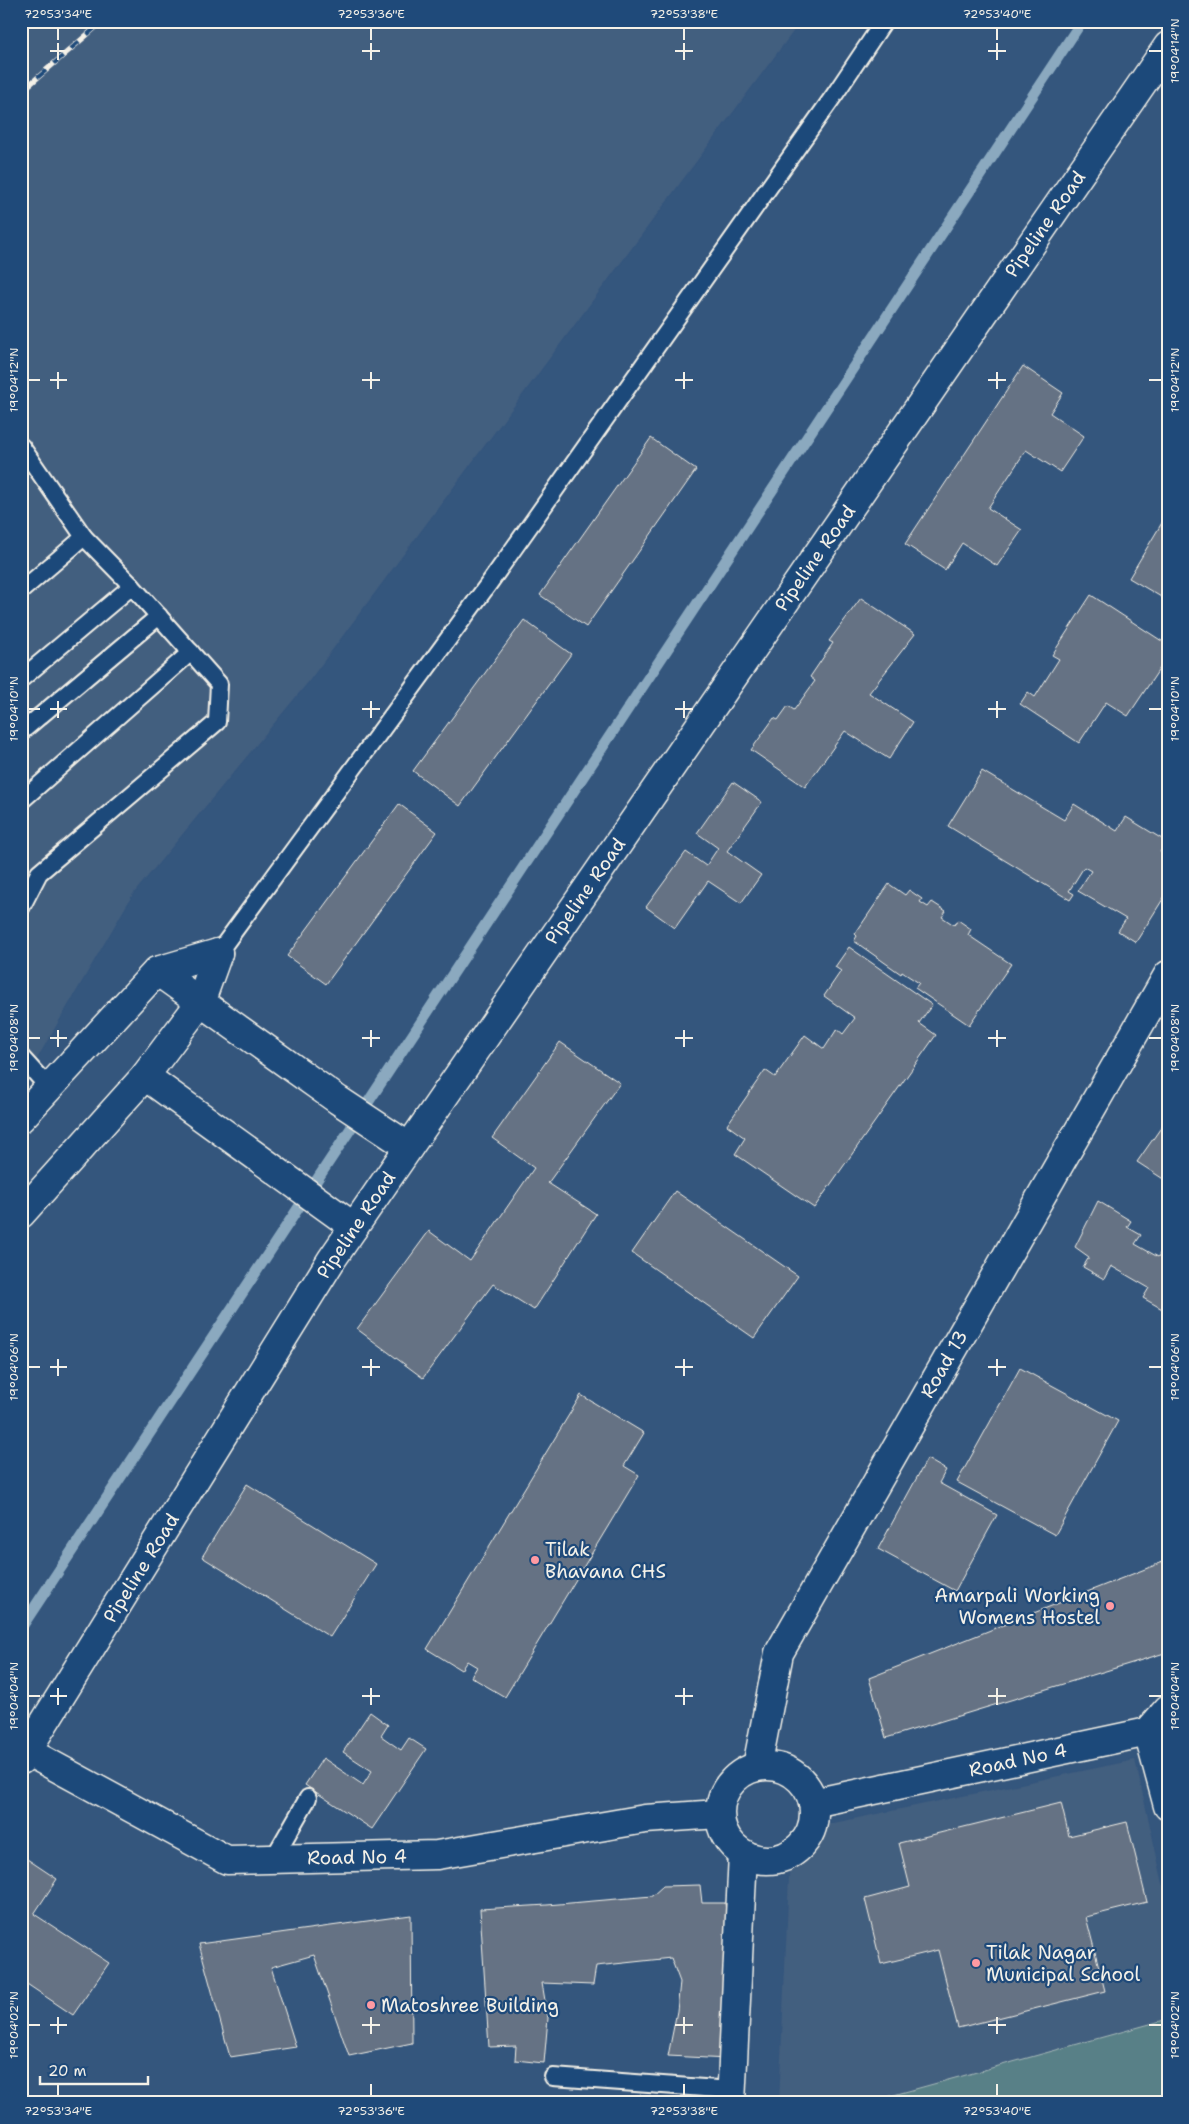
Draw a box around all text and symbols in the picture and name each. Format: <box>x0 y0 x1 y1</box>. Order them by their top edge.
text: 72°53'34"E <box>24 6 92 22</box>
text: 72°53'36"E <box>337 6 405 22</box>
text: 72°53'38"E <box>650 6 718 22</box>
text: 72°53'40"E <box>963 6 1031 22</box>
text: 19°04'14"N <box>1167 18 1183 84</box>
street label: Pipeline Road <box>999 166 1091 282</box>
text: 19°04'12"N <box>6 348 22 413</box>
text: 19°04'12"N <box>1167 348 1183 413</box>
street label: Pipeline Road <box>769 500 861 616</box>
text: 19°04'10"N <box>6 676 22 742</box>
text: 19°04'10"N <box>1167 676 1183 742</box>
street label: Pipeline Road <box>539 833 631 949</box>
text: 19°04'08"N <box>6 1004 22 1072</box>
text: 19°04'08"N <box>1167 1004 1183 1072</box>
street label: Pipeline Road <box>311 1166 401 1284</box>
street label: Road 13 <box>915 1325 973 1403</box>
text: 19°04'06"N <box>6 1333 22 1401</box>
text: 19°04'06"N <box>1167 1333 1183 1401</box>
street label: Pipeline Road <box>97 1508 185 1628</box>
place label: Tilak Bhavana CHS <box>545 1537 666 1584</box>
marker: Tilak Bhavana CHS <box>529 1554 541 1566</box>
place label: Amarpali Working Womens Hostel <box>934 1583 1100 1630</box>
marker: Amarpali Working Womens Hostel <box>1104 1600 1116 1612</box>
text: 19°04'04"N <box>6 1662 22 1730</box>
text: 19°04'04"N <box>1167 1662 1183 1730</box>
street label: Road No 4 <box>967 1737 1069 1783</box>
street label: Road No 4 <box>307 1844 407 1870</box>
place label: Tilak Nagar Municipal School <box>986 1940 1141 1987</box>
marker: Tilak Nagar Municipal School <box>970 1957 982 1969</box>
text: 19°04'02"N <box>6 1991 22 2059</box>
text: 19°04'02"N <box>1167 1991 1183 2059</box>
place label: Matoshree Building <box>381 1993 559 2018</box>
marker: Matoshree Building <box>365 1999 377 2011</box>
scale bar <box>40 2054 148 2086</box>
text: 20 m <box>48 2061 87 2081</box>
text: 72°53'34"E <box>24 2103 92 2119</box>
text: 72°53'36"E <box>337 2103 405 2119</box>
text: 72°53'38"E <box>650 2103 718 2119</box>
text: 72°53'40"E <box>963 2103 1031 2119</box>

